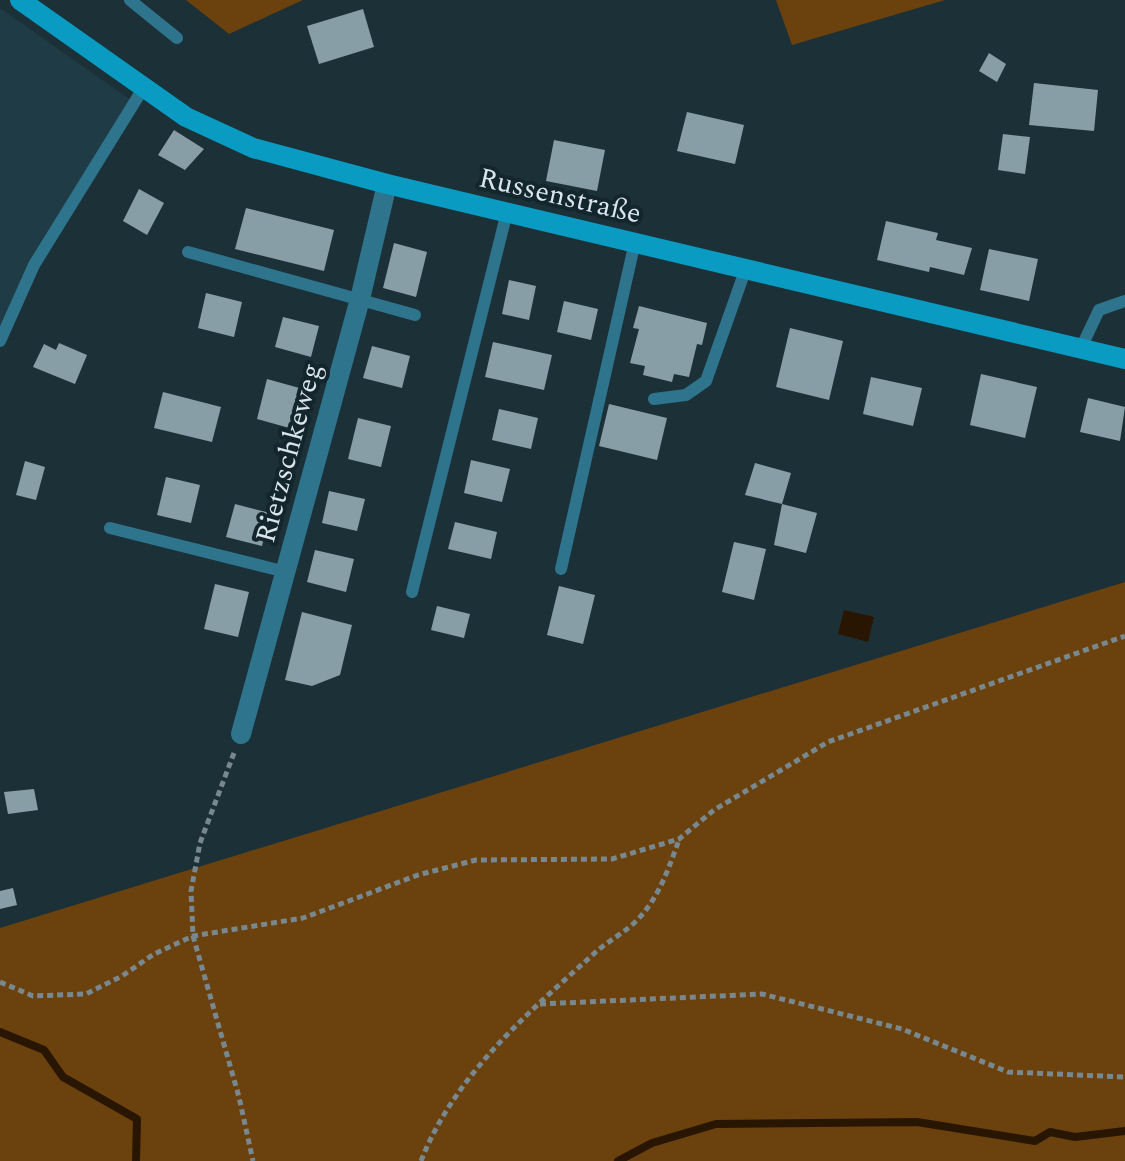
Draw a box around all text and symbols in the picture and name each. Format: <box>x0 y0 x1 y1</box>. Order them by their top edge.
street label: Russenstraße <box>475 156 645 236</box>
street label: Rietzschkeweg <box>244 358 334 548</box>

